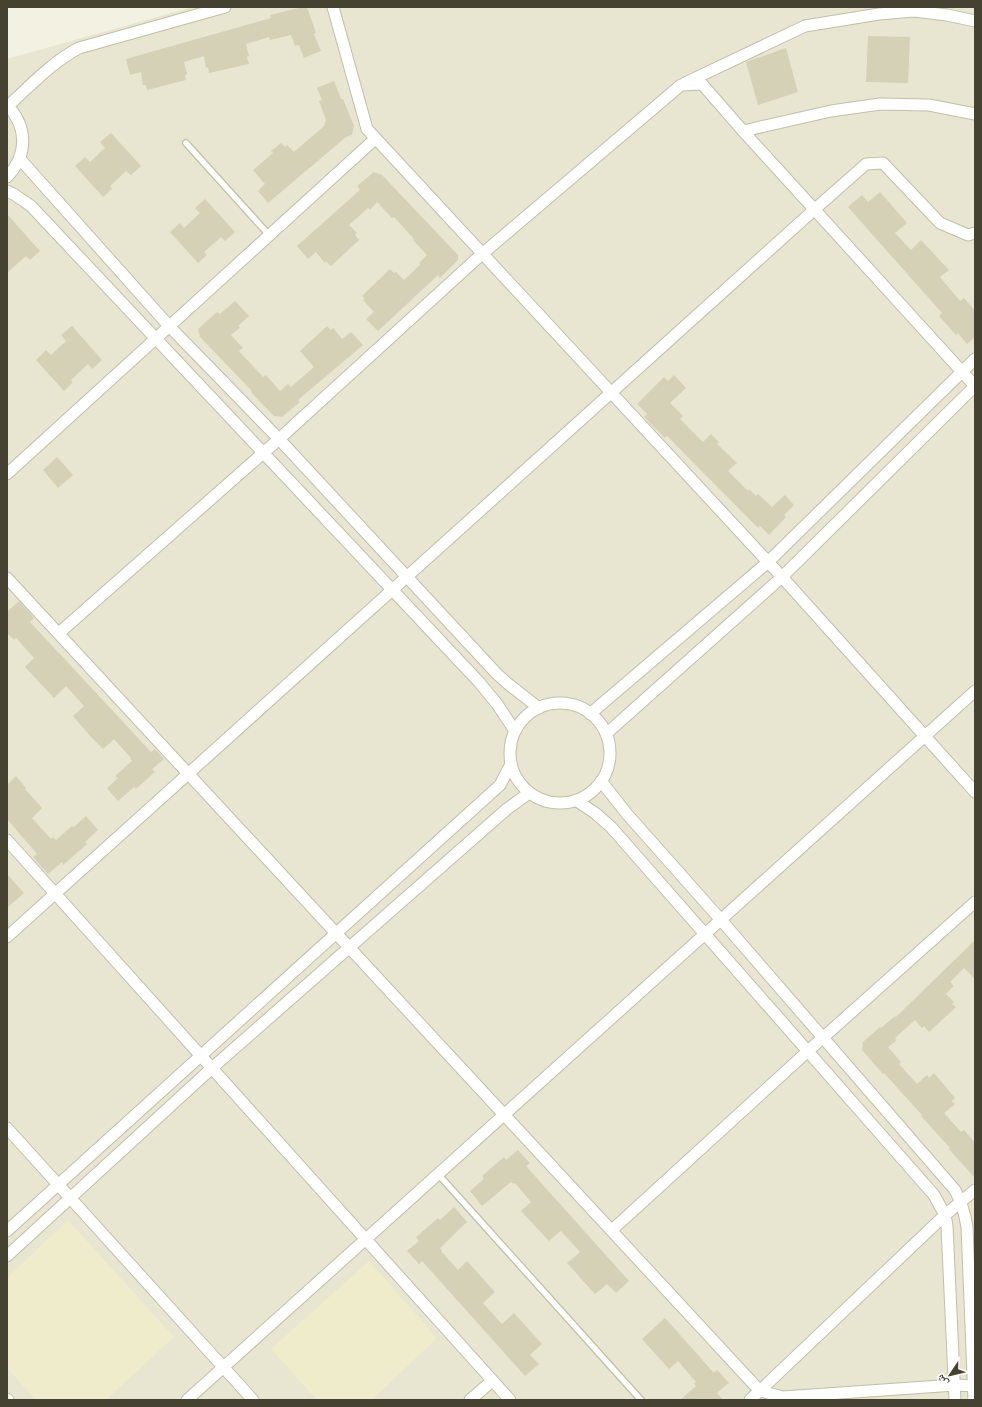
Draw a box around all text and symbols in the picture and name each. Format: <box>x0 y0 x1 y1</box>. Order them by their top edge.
north arrow <box>930 1355 970 1395</box>
text: ش <box>933 1371 952 1390</box>

